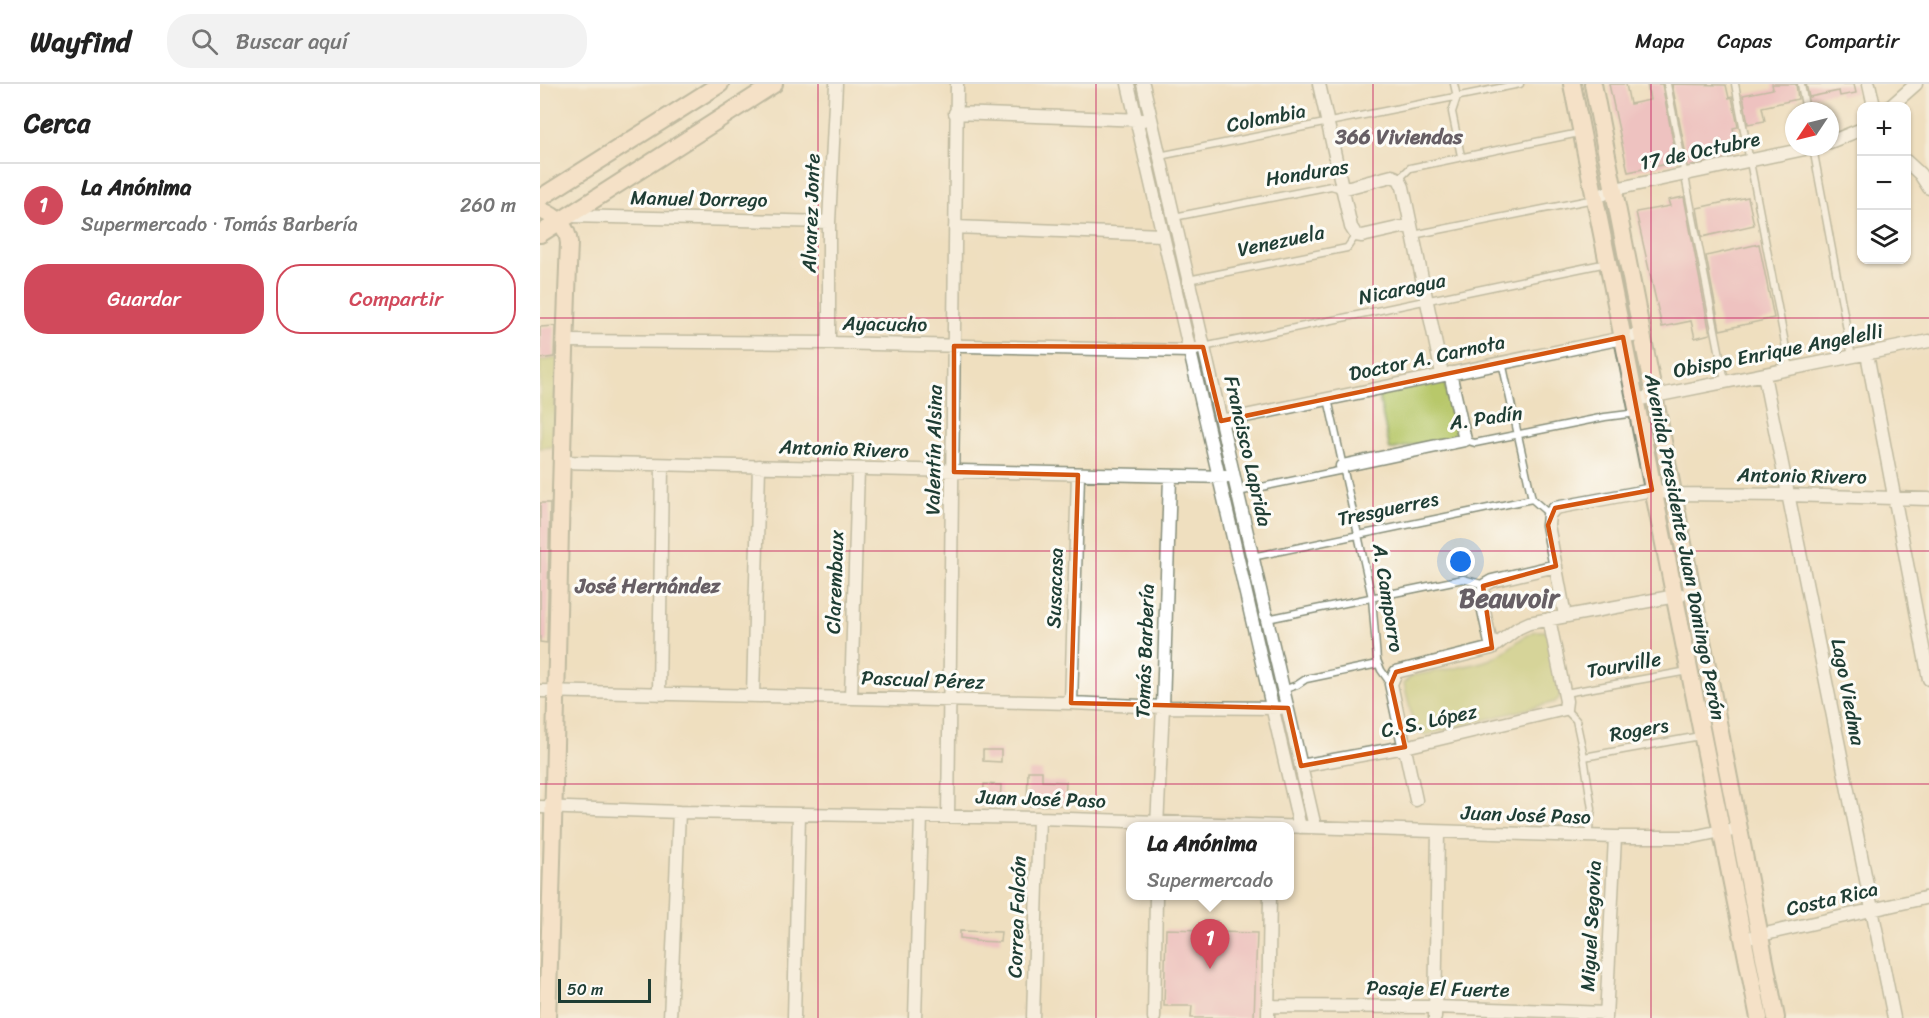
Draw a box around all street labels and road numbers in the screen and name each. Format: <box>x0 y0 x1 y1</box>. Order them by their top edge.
street label: Colombia <box>1223 93 1309 143</box>
street label: 17 de Octubre <box>1637 121 1764 181</box>
street label: Honduras <box>1263 149 1352 197</box>
street label: Alvarez Jonte <box>791 153 831 274</box>
street label: Manuel Dorrego <box>630 180 768 218</box>
street label: Venezuela <box>1234 215 1329 267</box>
street label: Nicaragua <box>1355 262 1450 315</box>
street label: Ayacucho <box>841 306 928 342</box>
street label: Obispo Enrique Angelelli <box>1670 313 1887 388</box>
street label: Doctor A. Carnota <box>1346 324 1508 392</box>
street label: Avenida Presidente Juan Domingo Perón <box>1634 370 1736 723</box>
street label: Francisco Laprida <box>1214 372 1282 530</box>
street label: Valentín Alsina <box>915 384 953 515</box>
street label: A. Padín <box>1446 396 1525 441</box>
street label: Antonio Rivero <box>778 429 909 469</box>
street label: Antonio Rivero <box>1736 457 1867 495</box>
street label: Tresguerres <box>1334 481 1442 537</box>
street label: Clarembaux <box>816 529 854 635</box>
street label: A. Camporro <box>1362 540 1414 655</box>
street label: Susacasa <box>1036 547 1074 629</box>
street label: Tomás Barbería <box>1125 583 1165 719</box>
street label: Lago Viedma <box>1820 635 1876 749</box>
street label: Tourville <box>1584 641 1664 689</box>
street label: Pascual Pérez <box>861 660 986 700</box>
street label: C. S. López <box>1378 694 1481 748</box>
street label: Rogers <box>1607 707 1672 752</box>
street label: Juan José Paso <box>974 779 1107 819</box>
street label: Juan José Paso <box>1459 795 1592 835</box>
street label: Correa Falcón <box>997 855 1037 979</box>
street label: Miguel Segovia <box>1570 860 1612 992</box>
street label: Costa Rica <box>1783 871 1881 927</box>
street label: Pasaje El Fuerte <box>1366 970 1510 1008</box>

